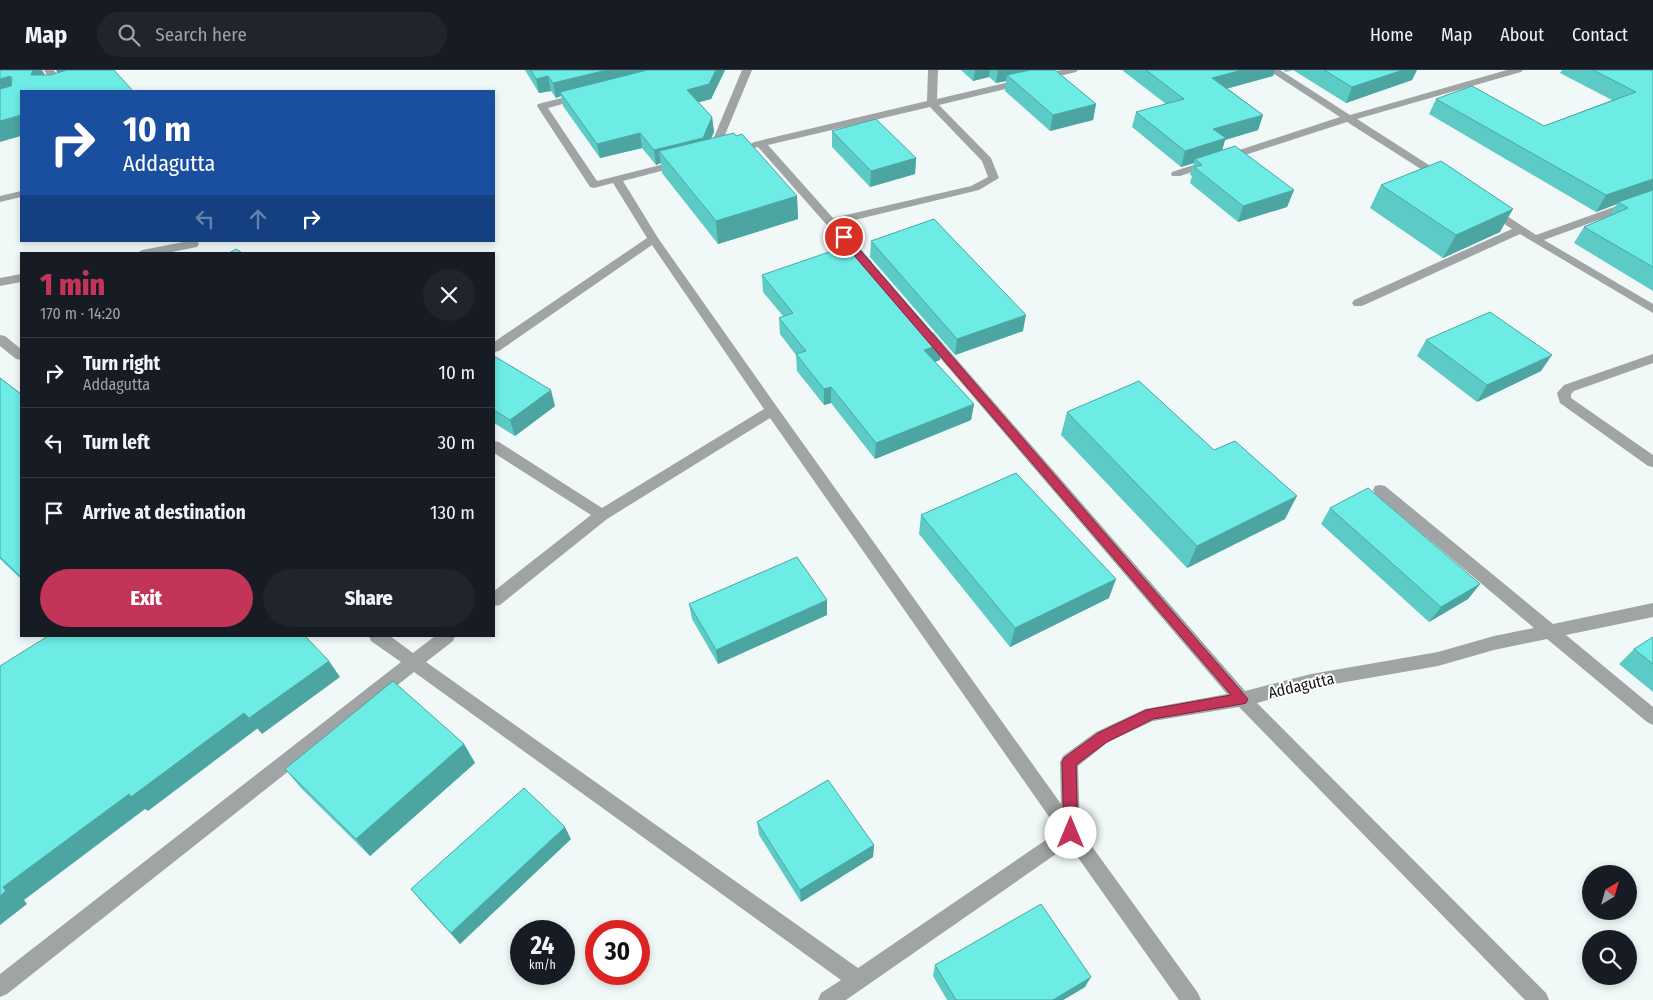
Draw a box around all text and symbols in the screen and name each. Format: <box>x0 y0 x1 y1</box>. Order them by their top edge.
search box <box>97 12 447 57</box>
text: Map <box>25 21 67 49</box>
icon: search <box>115 21 143 49</box>
text: Search here <box>155 23 247 46</box>
text: Home <box>1370 24 1413 46</box>
text: Map <box>1441 24 1472 46</box>
text: About <box>1500 24 1544 46</box>
text: Contact <box>1572 24 1628 46</box>
text: 10 m <box>123 108 191 150</box>
icon: right <box>40 110 105 175</box>
text: Addagutta <box>123 150 215 177</box>
icon: left <box>191 205 219 233</box>
icon: ahead <box>244 205 272 233</box>
icon: right <box>297 205 325 233</box>
pin <box>823 216 865 258</box>
icon: arrive <box>830 223 858 251</box>
text: 1 min <box>40 267 105 303</box>
button: close <box>423 269 475 321</box>
text: 170 m · 14:20 <box>40 304 121 323</box>
text: Turn right <box>83 352 160 375</box>
icon: right <box>40 359 68 387</box>
text: 10 m <box>439 361 475 384</box>
text: Addagutta <box>83 375 150 394</box>
icon: left <box>40 429 68 457</box>
text: Turn left <box>83 431 150 454</box>
text: 30 m <box>437 431 475 454</box>
icon: arrive <box>40 499 68 527</box>
text: Arrive at destination <box>83 501 246 524</box>
text: 130 m <box>430 501 475 524</box>
button: Exit <box>40 569 253 627</box>
button: Share <box>263 569 475 627</box>
street label: Addagutta <box>1266 669 1336 702</box>
position arrow <box>1044 806 1096 858</box>
north arrow <box>1582 865 1638 920</box>
map controls <box>1582 865 1637 985</box>
speed limit sign: 30 <box>585 920 650 985</box>
button: search <box>1582 930 1637 985</box>
text: 24 <box>531 931 554 961</box>
text: km/h <box>529 958 556 972</box>

